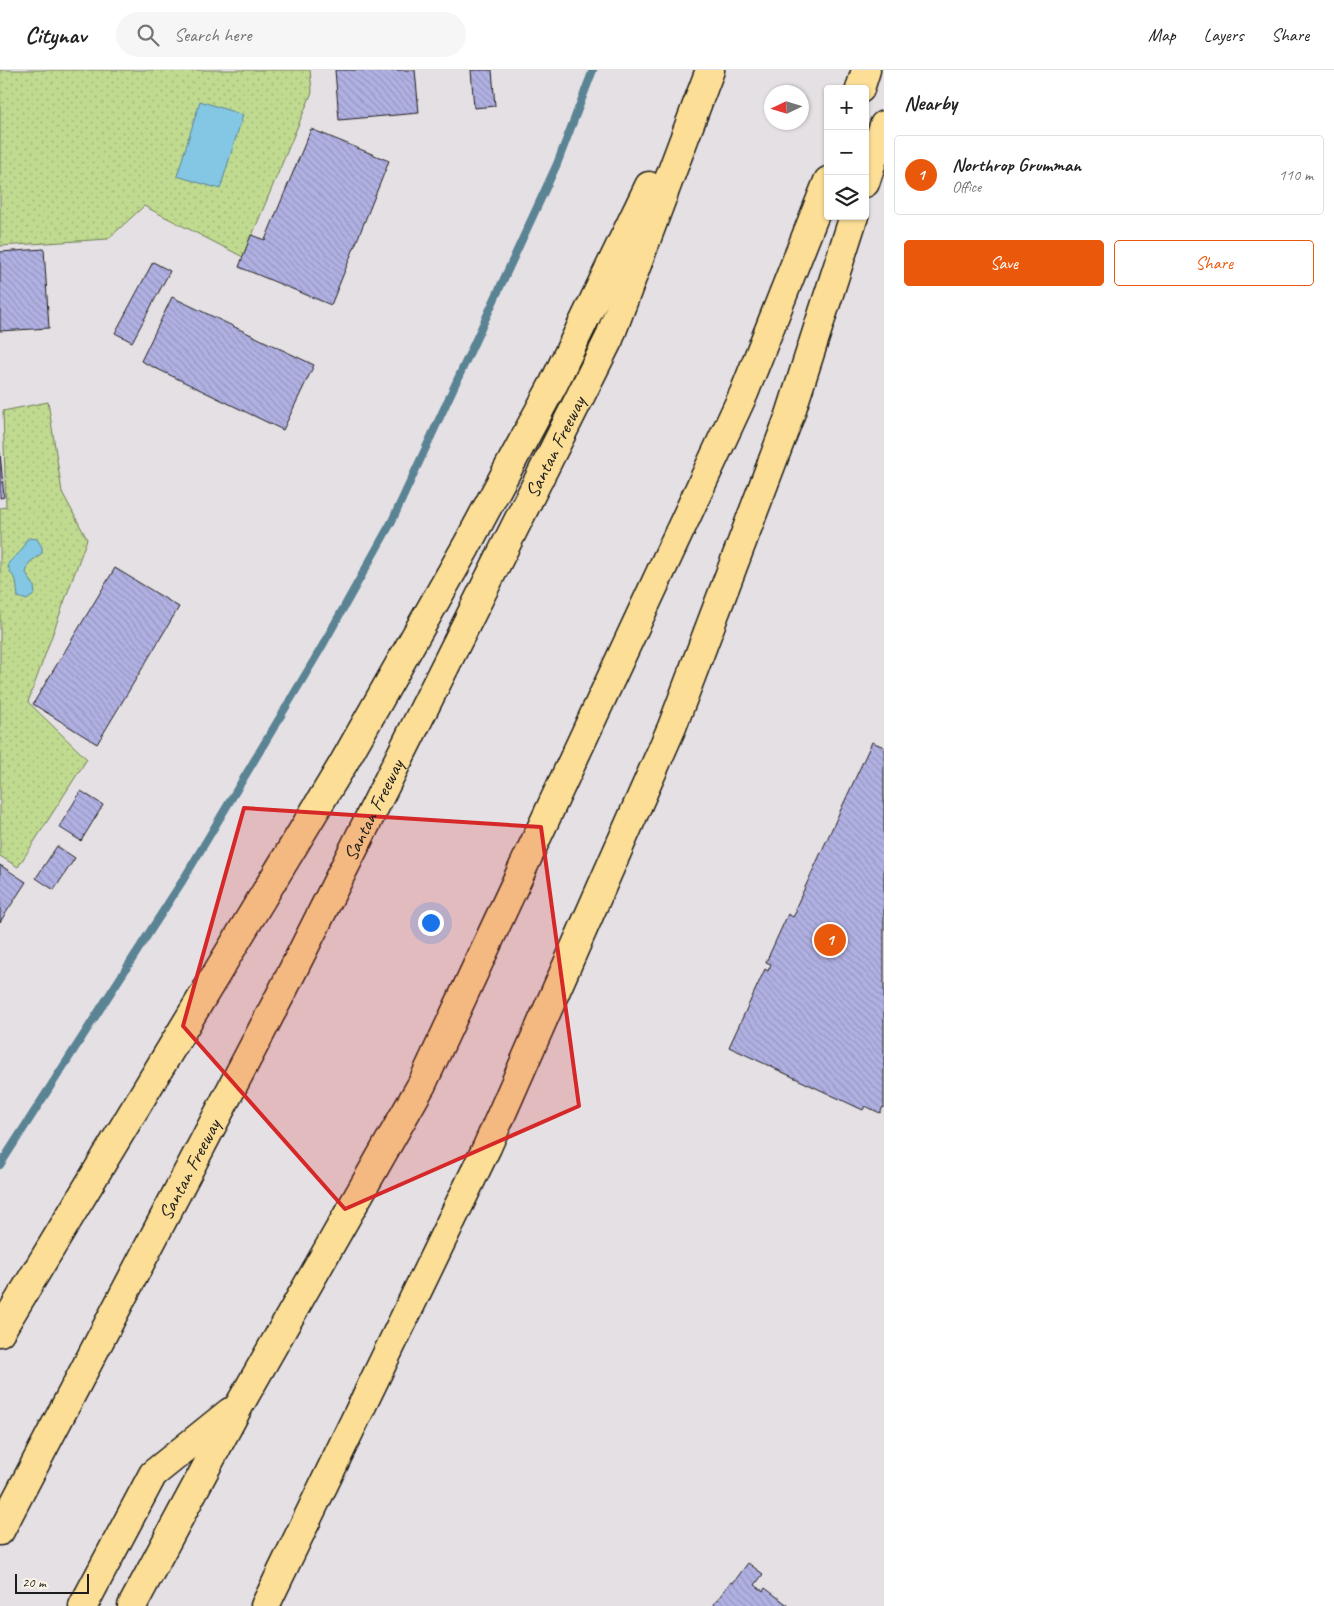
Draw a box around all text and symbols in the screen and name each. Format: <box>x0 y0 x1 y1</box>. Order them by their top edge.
search box <box>116 12 466 57</box>
text: Citynav <box>25 20 86 50</box>
icon: search <box>134 21 162 49</box>
text: Search here <box>174 23 251 47</box>
text: Map <box>1148 24 1176 46</box>
text: Layers <box>1204 24 1243 46</box>
text: Share <box>1271 24 1309 46</box>
north arrow <box>764 85 809 130</box>
map controls <box>824 85 869 220</box>
button: + <box>824 85 869 130</box>
text: Nearby <box>904 90 957 116</box>
button: − <box>824 130 869 175</box>
text: Northrop Grumman <box>952 153 1081 177</box>
text: 1 <box>917 165 925 185</box>
text: 110 m <box>1279 165 1313 185</box>
button: layers <box>824 175 869 220</box>
text: Office <box>952 177 981 197</box>
button: Save <box>904 240 1104 286</box>
button: Share <box>1114 240 1314 286</box>
street label: Santan Freeway <box>519 390 592 502</box>
street label: Santan Freeway <box>337 753 410 865</box>
your location <box>418 910 444 936</box>
pin: 1 <box>814 921 846 959</box>
street label: Santan Freeway <box>153 1113 227 1224</box>
scale bar <box>15 1571 89 1594</box>
text: 20 m <box>22 1574 46 1591</box>

